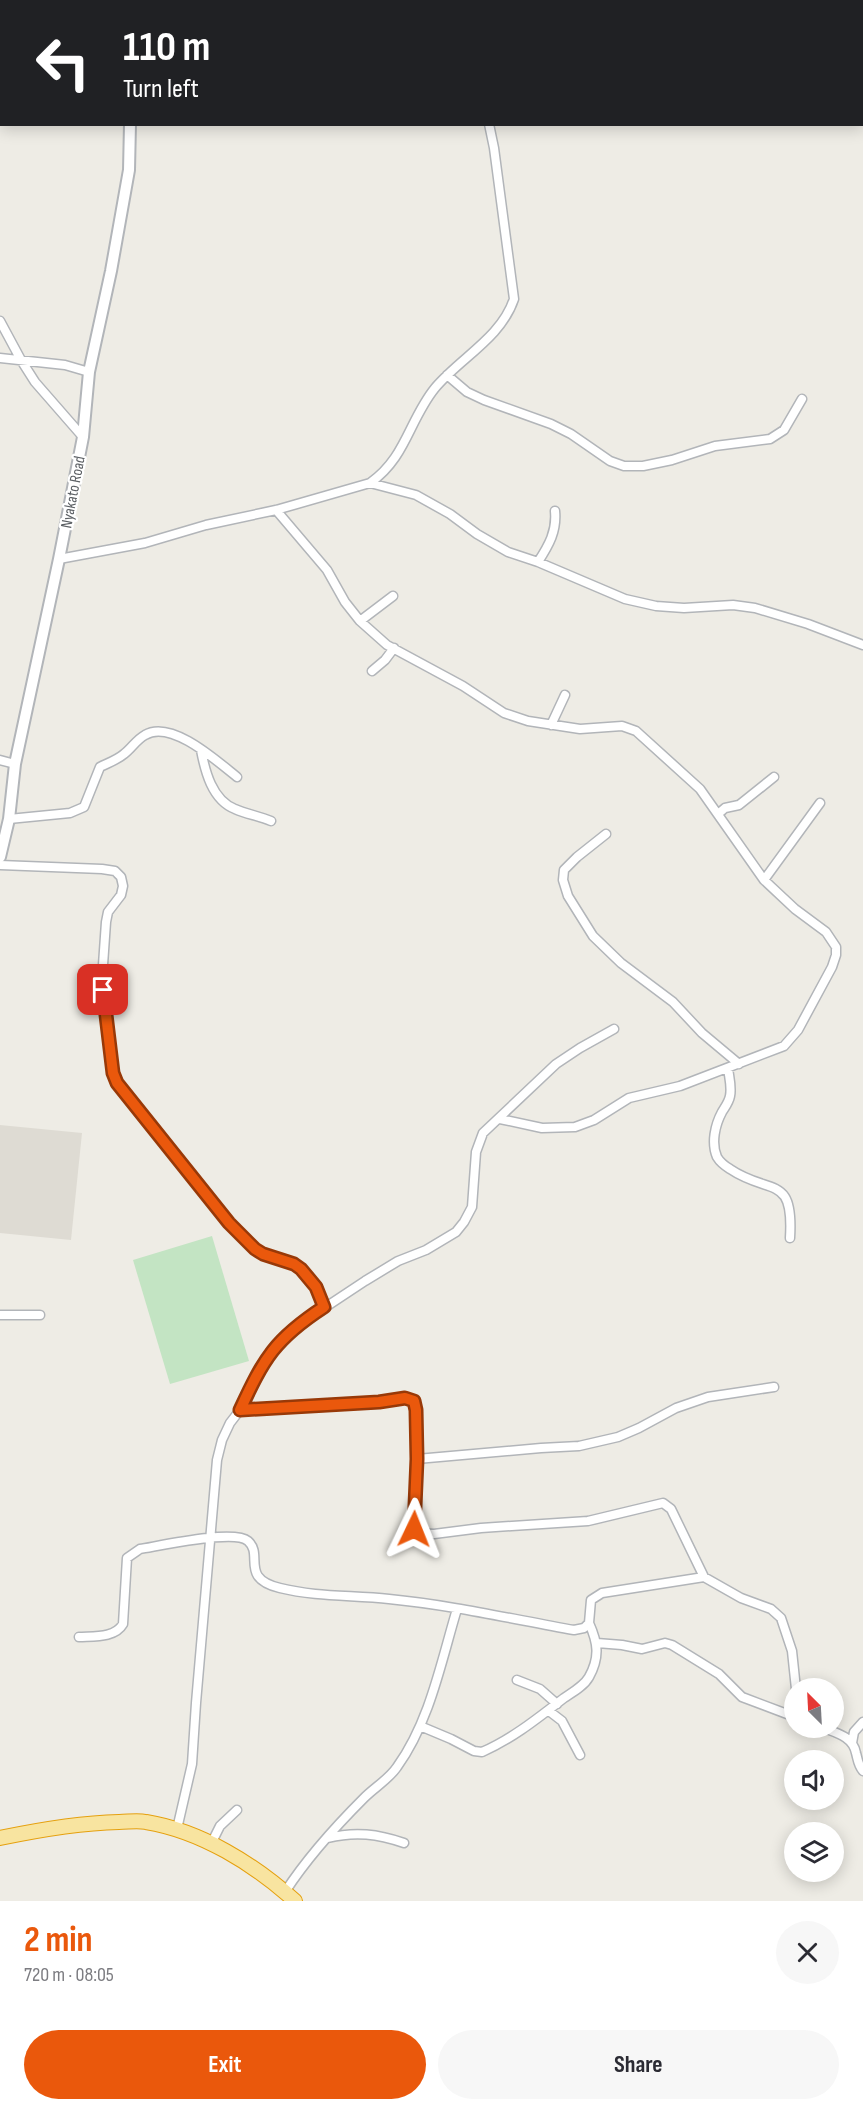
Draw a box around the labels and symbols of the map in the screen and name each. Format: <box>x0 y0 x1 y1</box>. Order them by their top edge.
street label: Nyakato Road <box>57 455 90 530</box>
pin <box>77 964 128 1015</box>
position arrow <box>382 1497 446 1561</box>
north arrow <box>784 1678 844 1738</box>

